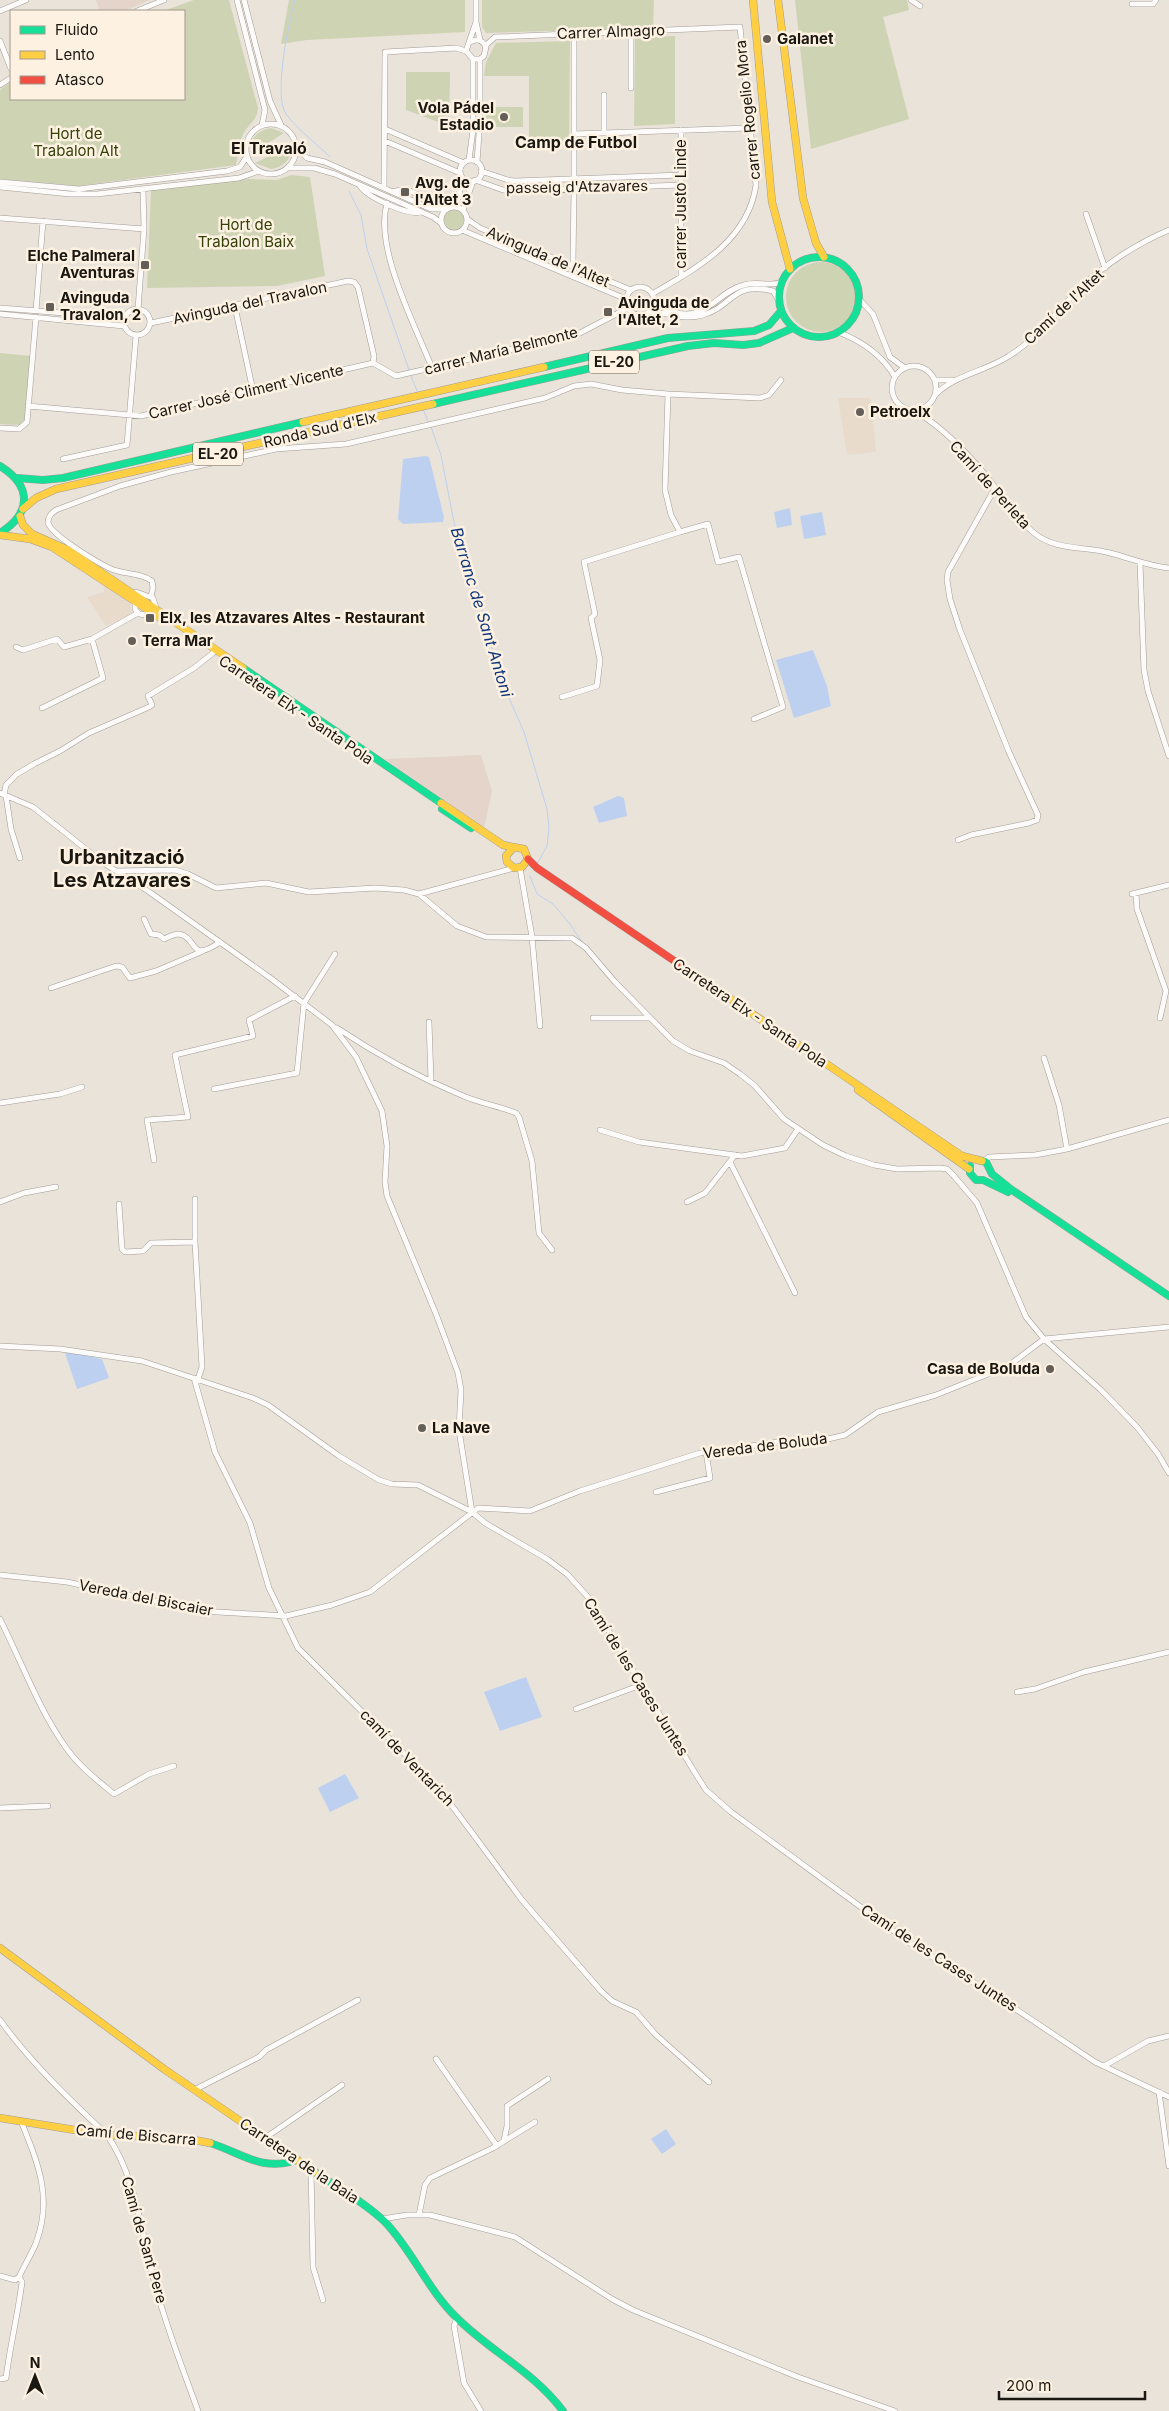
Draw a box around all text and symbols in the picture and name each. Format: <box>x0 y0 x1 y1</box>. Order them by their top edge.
legend <box>10 10 185 100</box>
text: Fluido <box>55 20 98 39</box>
street label: Carrer Almagro <box>556 20 665 43</box>
place label: Galanet <box>777 29 834 48</box>
marker: Galanet <box>761 33 773 45</box>
street label: carrer Rogelio Mora <box>731 39 764 181</box>
text: Lento <box>55 45 95 64</box>
text: Atasco <box>55 70 104 89</box>
place label: Vola Pádel Estadio <box>417 98 494 134</box>
marker: Vola Pádel Estadio <box>498 111 510 123</box>
park label: Hort de Trabalon Alt <box>33 124 119 160</box>
district label: Camp de Futbol <box>515 132 637 152</box>
district label: El Travaló <box>231 138 307 158</box>
street label: carrer Justo Linde <box>671 139 690 269</box>
place label: Avg. de l'Altet 3 <box>415 173 471 209</box>
street label: passeig d'Atzavares <box>506 176 648 197</box>
marker: Avg. de l'Altet 3 <box>399 186 411 198</box>
park label: Hort de Trabalon Baix <box>198 215 294 251</box>
street label: Avinguda de l'Altet <box>484 222 613 291</box>
place label: Elche Palmeral Aventuras <box>28 246 135 282</box>
marker: Elche Palmeral Aventuras <box>139 259 151 271</box>
street label: Camí de l'Altet <box>1020 265 1108 348</box>
street label: Avinguda del Travalon <box>171 277 329 328</box>
place label: Avinguda Travalon, 2 <box>60 288 141 324</box>
place label: Avinguda de l'Altet, 2 <box>618 293 710 329</box>
marker: Avinguda Travalon, 2 <box>44 301 56 313</box>
marker: Avinguda de l'Altet, 2 <box>602 306 614 318</box>
street label: carrer María Belmonte <box>422 322 580 379</box>
road number: EL-20 <box>589 351 639 374</box>
street label: Carrer José Climent Vicente <box>147 360 345 423</box>
place label: Petroelx <box>870 402 931 421</box>
marker: Petroelx <box>854 406 866 418</box>
street label: Ronda Sud d'Elx <box>261 407 378 452</box>
street label: Camí de Perleta <box>946 437 1035 533</box>
road number: EL-20 <box>193 442 243 466</box>
water label: Barranc de Sant Antoni <box>447 525 518 700</box>
place label: Elx, les Atzavares Altes - Restaurant <box>160 608 425 627</box>
marker: Elx, les Atzavares Altes - Restaurant <box>144 612 156 624</box>
place label: Terra Mar <box>142 631 213 650</box>
marker: Terra Mar <box>126 635 138 647</box>
street label: Carretera Elx - Santa Pola <box>215 651 377 768</box>
district label: Urbanització Les Atzavares <box>53 845 191 892</box>
street label: Carretera Elx - Santa Pola <box>669 954 831 1071</box>
place label: Casa de Boluda <box>927 1359 1040 1378</box>
marker: Casa de Boluda <box>1044 1363 1056 1375</box>
place label: La Nave <box>432 1418 490 1437</box>
marker: La Nave <box>416 1422 428 1434</box>
street label: Vereda de Boluda <box>702 1428 828 1463</box>
street label: Vereda del Biscaier <box>77 1575 215 1620</box>
street label: Camí de les Cases Juntes <box>580 1594 693 1759</box>
street label: camí de Ventarich <box>356 1705 459 1810</box>
street label: Camí de les Cases Juntes <box>857 1900 1021 2015</box>
street label: Carretera de la Baia <box>236 2114 363 2208</box>
street label: Camí de Biscarra <box>75 2120 197 2149</box>
street label: Camí de Sant Pere <box>117 2174 172 2305</box>
north arrow <box>10 2351 60 2401</box>
text: N <box>30 2354 40 2371</box>
scale bar <box>999 2368 1145 2400</box>
text: 200 m <box>1006 2376 1051 2395</box>

